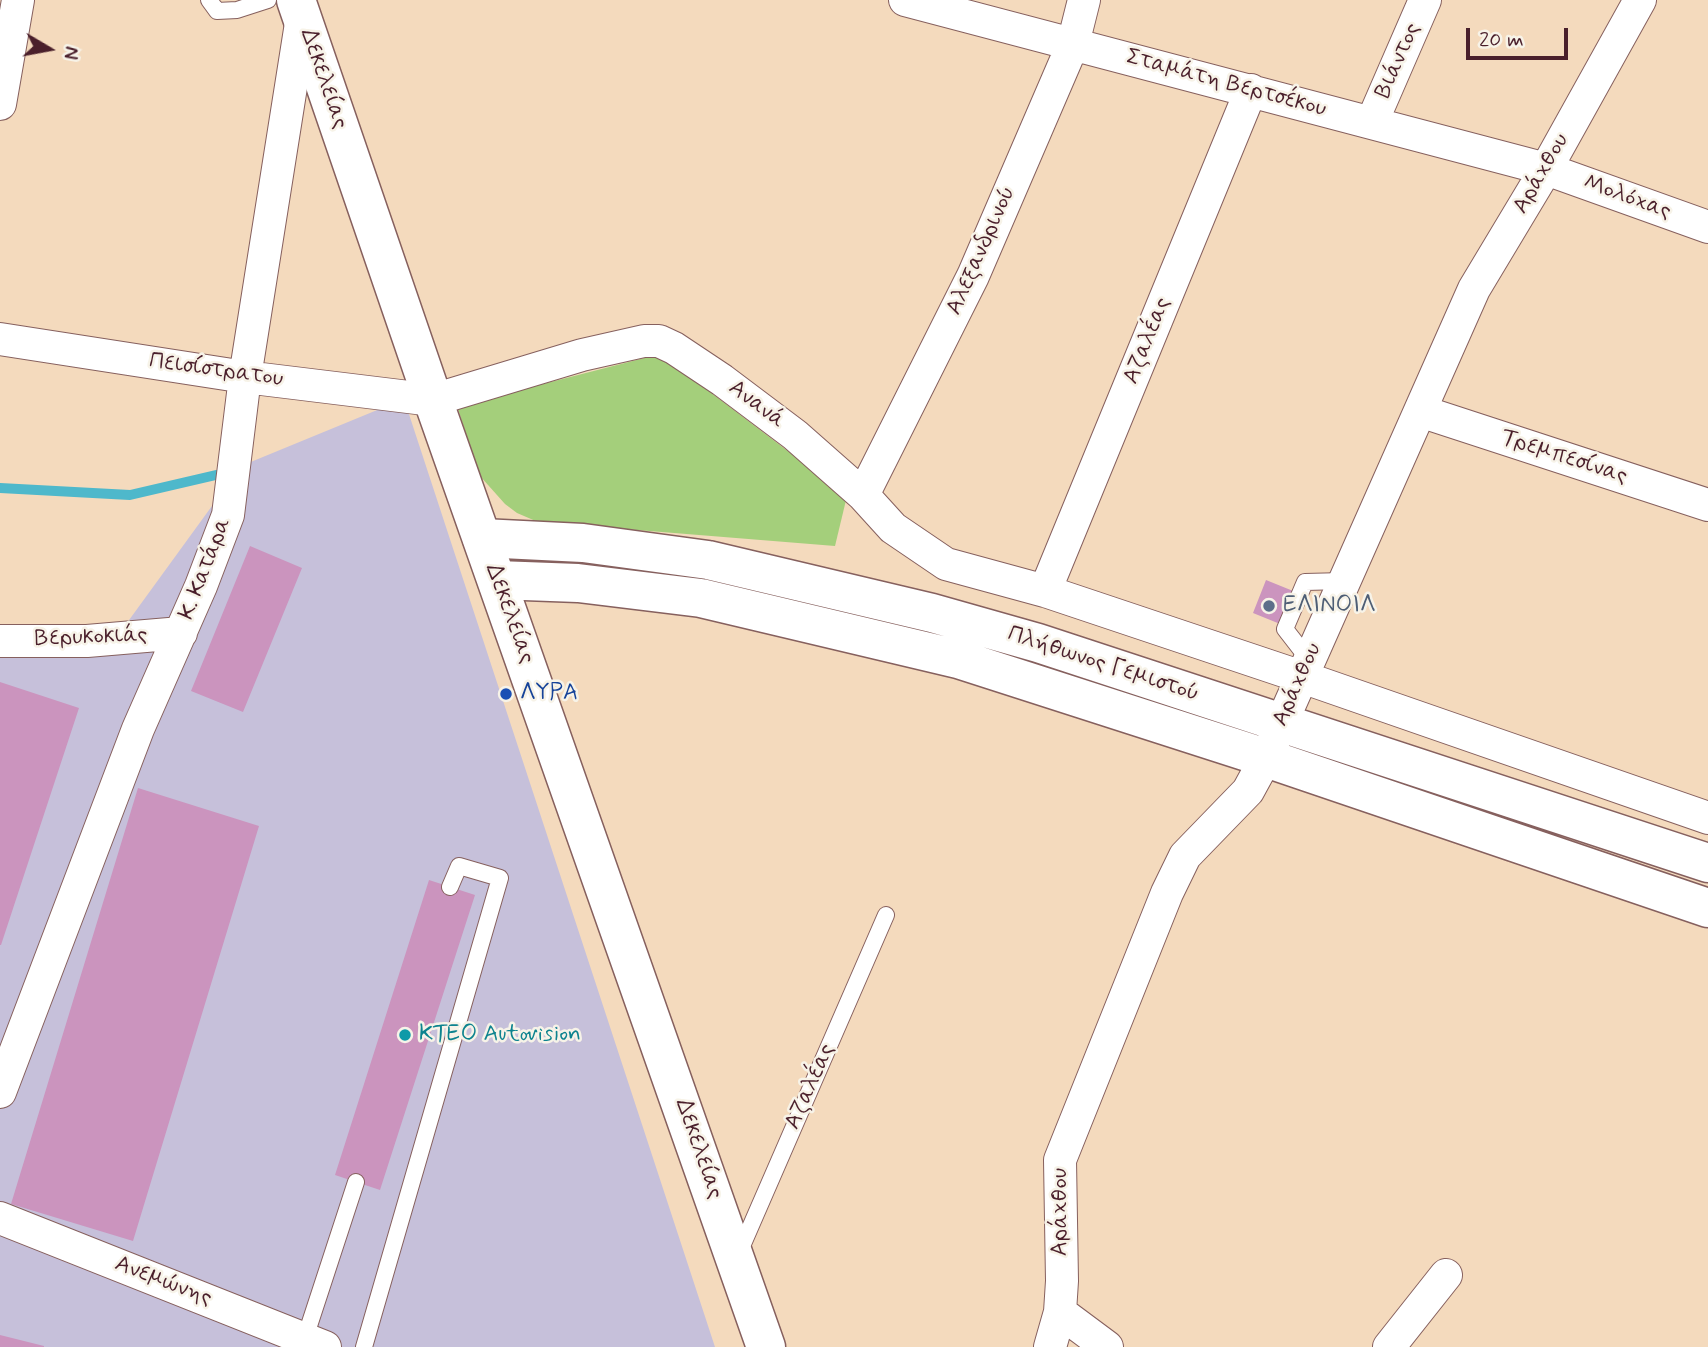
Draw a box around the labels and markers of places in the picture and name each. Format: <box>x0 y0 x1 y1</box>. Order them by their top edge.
place label: ΕΛΙΝΟΙΛ <box>1283 592 1375 620</box>
marker: ΕΛΙΝΟΙΛ <box>1261 598 1277 614</box>
place label: ΛΥΡΑ <box>520 680 578 708</box>
marker: ΛΥΡΑ <box>498 686 514 702</box>
place label: ΚΤΕΟ Autovision <box>419 1021 581 1049</box>
marker: ΚΤΕΟ Autovision <box>397 1027 413 1043</box>

